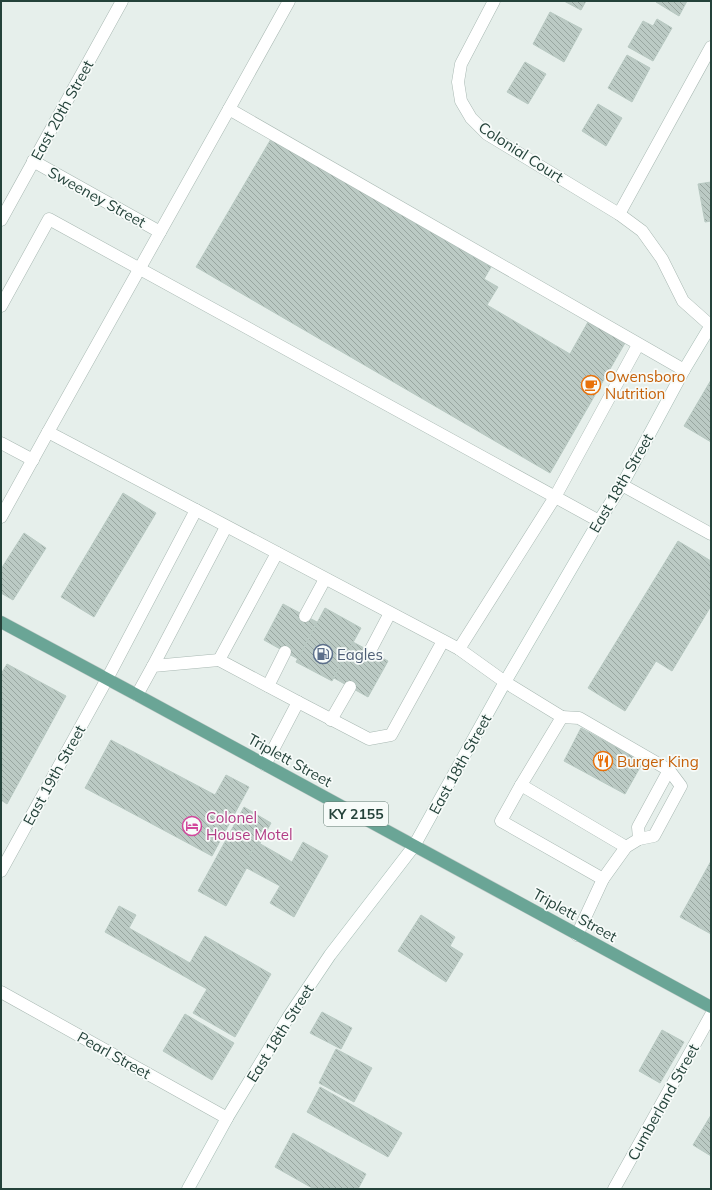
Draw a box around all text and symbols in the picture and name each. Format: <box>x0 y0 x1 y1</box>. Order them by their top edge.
street label: East 20th Street <box>27 57 97 163</box>
street label: Colonial Court <box>475 118 567 186</box>
street label: Sweeney Street <box>45 162 149 232</box>
place label: Owensboro Nutrition <box>605 367 685 403</box>
cafe icon: Owensboro Nutrition <box>580 374 602 396</box>
street label: East 18th Street <box>585 430 657 536</box>
fuel station icon: Eagles <box>312 643 334 665</box>
place label: Eagles <box>337 645 383 664</box>
street label: East 18th Street <box>425 711 495 817</box>
street label: East 19th Street <box>19 722 89 828</box>
street label: Triplett Street <box>245 729 335 791</box>
restaurant icon: Burger King <box>592 750 614 772</box>
place label: Burger King <box>617 752 699 771</box>
road number: KY 2155 <box>324 802 388 826</box>
place label: Colonel House Motel <box>206 808 293 844</box>
hotel icon: Colonel House Motel <box>181 815 203 837</box>
street label: Triplett Street <box>530 884 620 946</box>
street label: East 18th Street <box>242 981 318 1085</box>
street label: Pearl Street <box>74 1027 154 1083</box>
street label: Cumberland Street <box>623 1040 703 1164</box>

